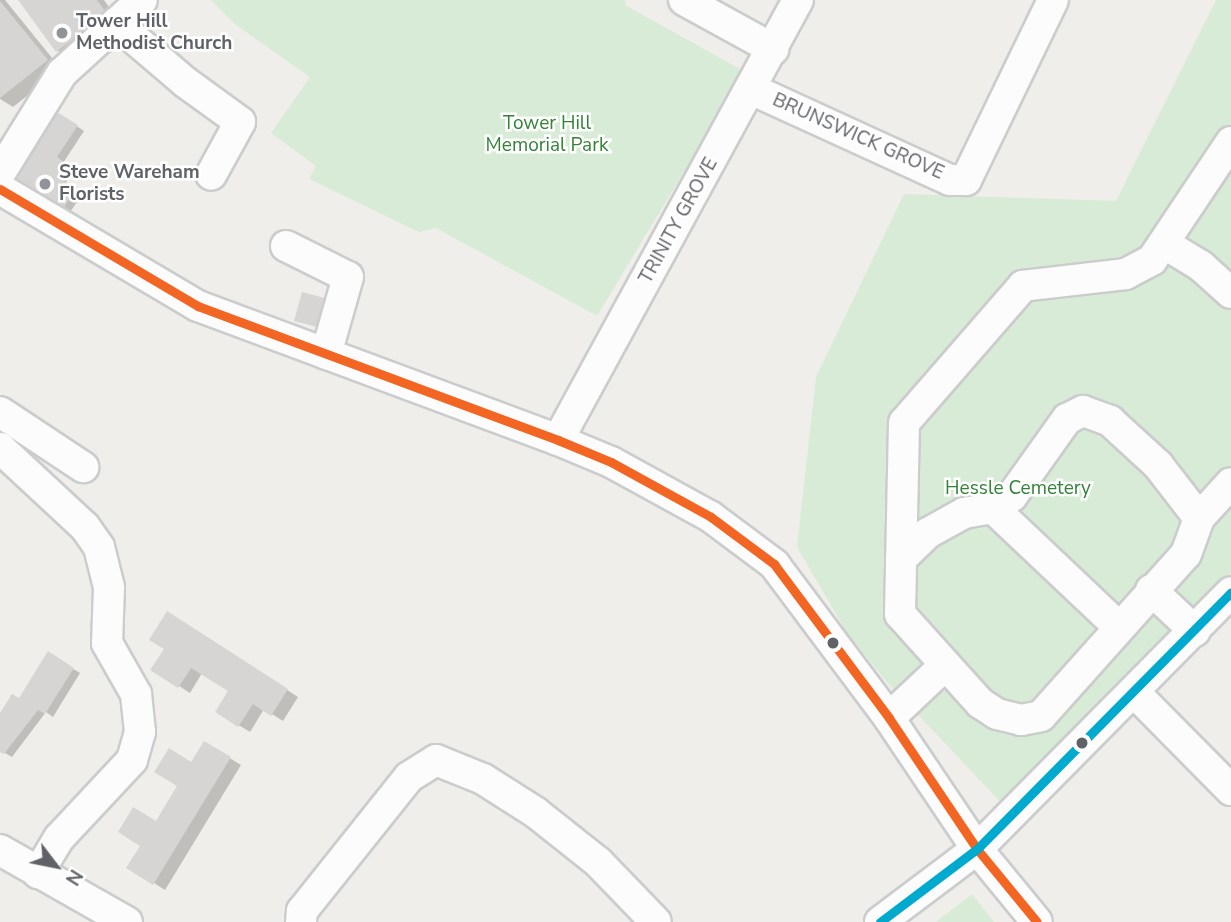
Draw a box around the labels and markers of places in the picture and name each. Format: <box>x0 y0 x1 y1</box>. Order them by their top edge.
place label: Tower Hill Methodist Church <box>76 11 232 55</box>
marker: Tower Hill Methodist Church <box>54 25 70 41</box>
place label: Steve Wareham Florists <box>59 162 200 206</box>
marker: Steve Wareham Florists <box>37 176 53 192</box>
unlabelled marker <box>826 636 840 650</box>
unlabelled marker <box>1075 736 1089 750</box>

